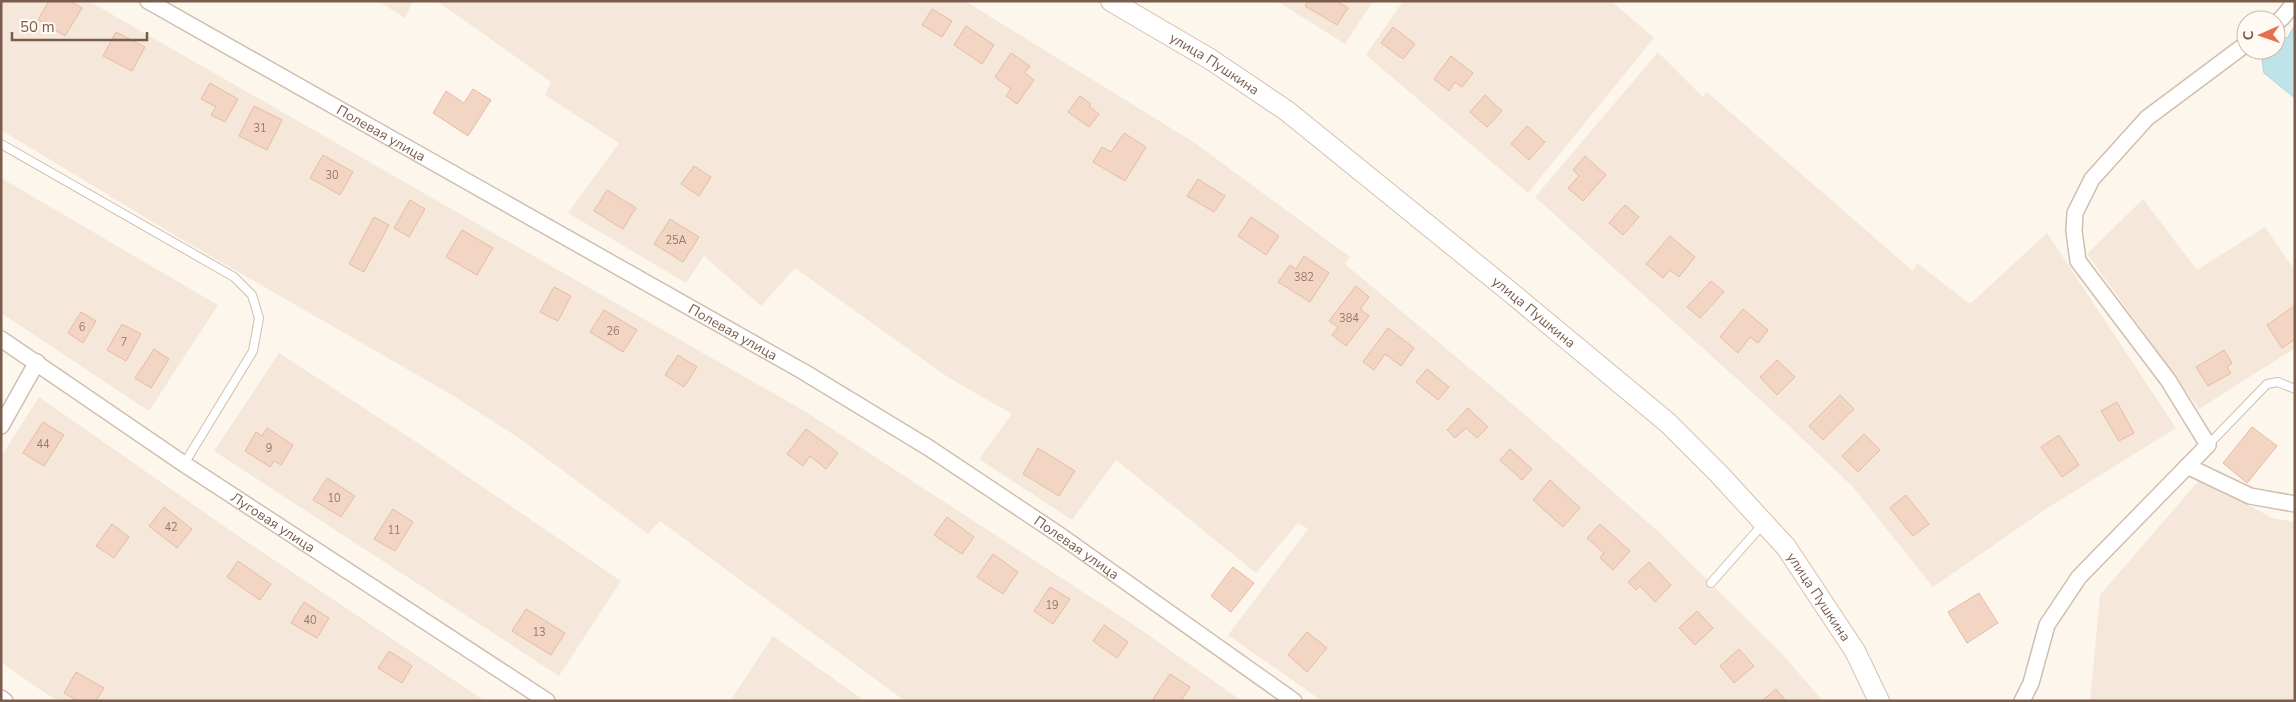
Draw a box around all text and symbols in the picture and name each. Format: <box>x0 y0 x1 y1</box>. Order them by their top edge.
scale bar <box>12 10 148 42</box>
north arrow <box>2236 10 2286 60</box>
text: 50 m <box>20 17 55 37</box>
street label: улица Пушкина <box>1166 28 1263 99</box>
text: С <box>2239 30 2258 41</box>
street label: Полевая улица <box>333 100 429 166</box>
house number: 31 <box>253 121 267 136</box>
house number: 30 <box>325 168 339 183</box>
house number: 25А <box>665 233 687 248</box>
house number: 382 <box>1294 270 1314 285</box>
street label: улица Пушкина <box>1488 272 1580 352</box>
street label: Полевая улица <box>685 299 781 365</box>
house number: 384 <box>1339 311 1359 326</box>
house number: 6 <box>79 320 86 335</box>
house number: 26 <box>606 324 620 339</box>
house number: 7 <box>121 335 127 350</box>
house number: 44 <box>36 437 50 452</box>
house number: 9 <box>266 441 272 456</box>
street label: Луговая улица <box>227 488 319 557</box>
house number: 10 <box>327 491 341 506</box>
street label: Полевая улица <box>1031 511 1123 584</box>
house number: 42 <box>164 520 178 535</box>
house number: 11 <box>387 523 401 538</box>
street label: улица Пушкина <box>1783 549 1855 645</box>
house number: 19 <box>1045 598 1059 613</box>
house number: 40 <box>303 613 317 628</box>
house number: 13 <box>532 625 546 640</box>

